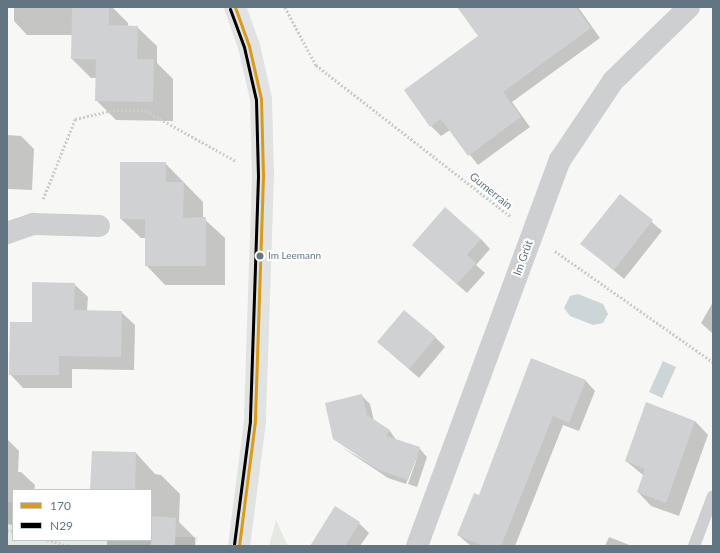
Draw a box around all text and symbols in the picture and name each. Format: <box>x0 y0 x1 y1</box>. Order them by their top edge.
street label: Gumerrain <box>467 170 515 212</box>
street label: Im Grüt <box>510 238 536 278</box>
place label: Im Leemann <box>268 250 321 262</box>
marker: Im Leemann <box>255 251 265 261</box>
legend <box>12 489 152 541</box>
text: 170 <box>50 498 71 513</box>
text: N29 <box>50 518 73 533</box>

